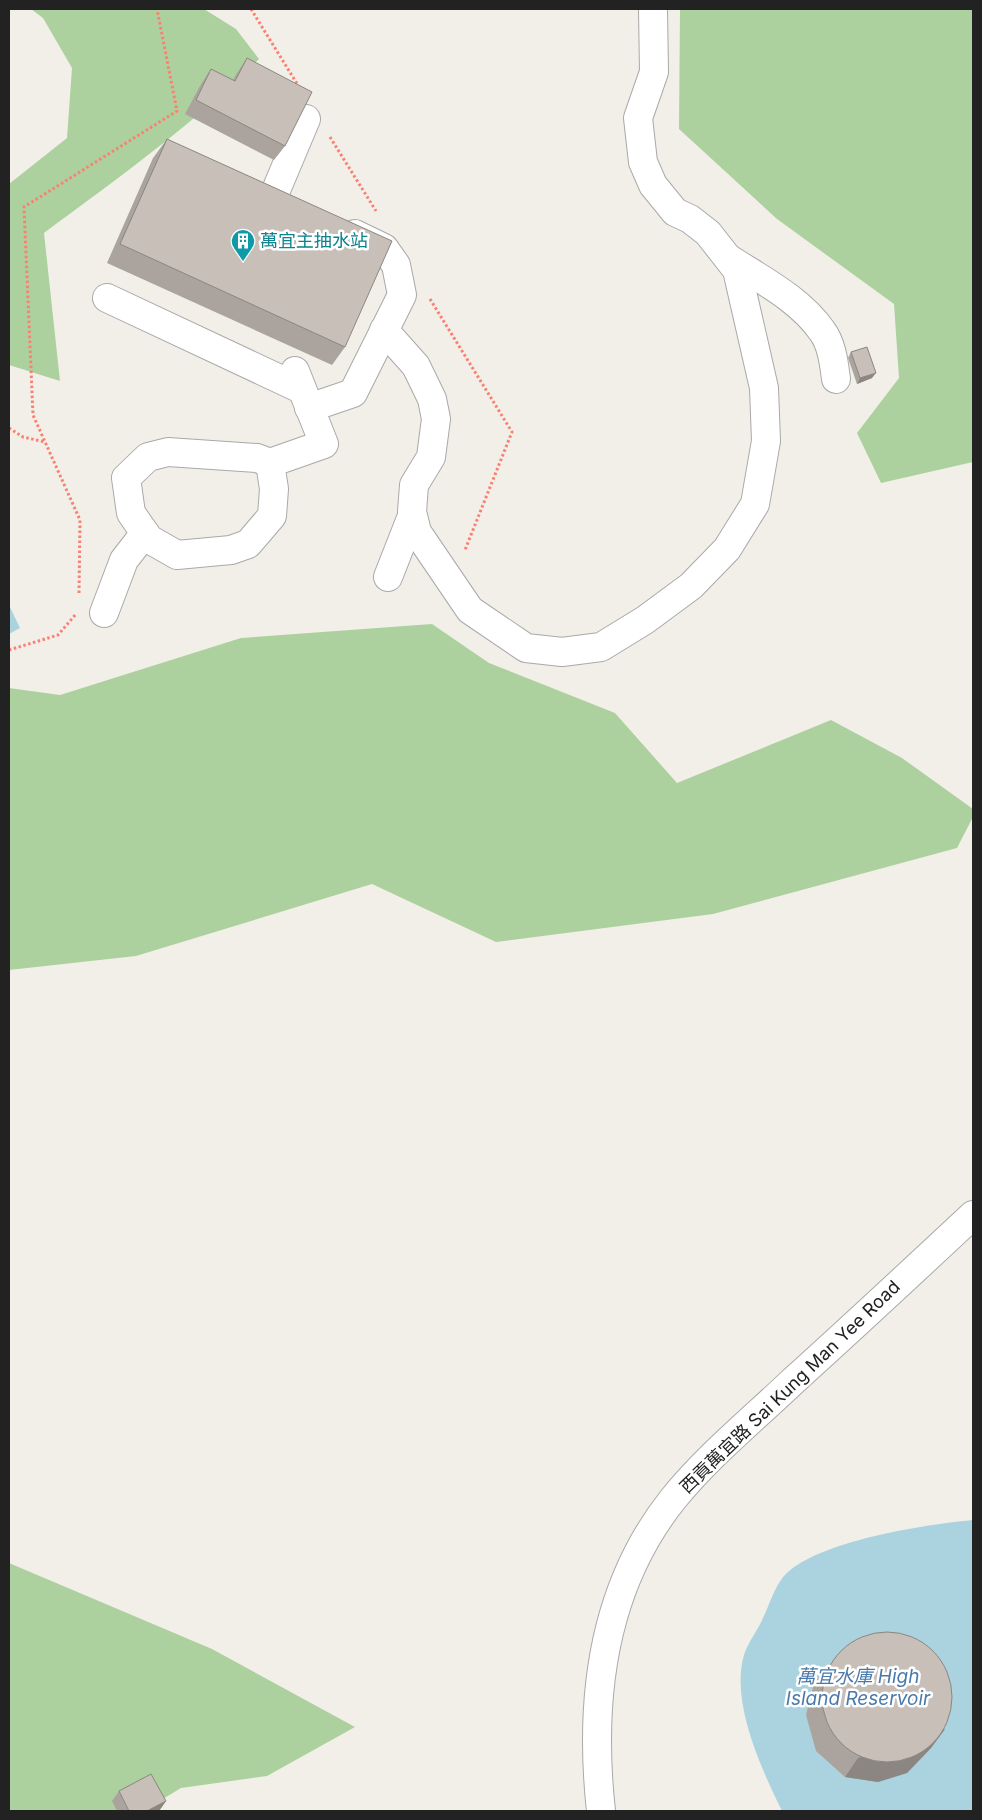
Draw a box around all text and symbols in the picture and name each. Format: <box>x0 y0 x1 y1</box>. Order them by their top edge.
building icon: 萬宜主抽水站 <box>230 228 256 262</box>
place label: 萬宜主抽水站 <box>260 230 368 251</box>
street label: 西貢萬宜路 Sai Kung Man Yee Road <box>675 1276 904 1497</box>
water label: 萬宜水庫 High Island Reservoir <box>786 1665 931 1710</box>

